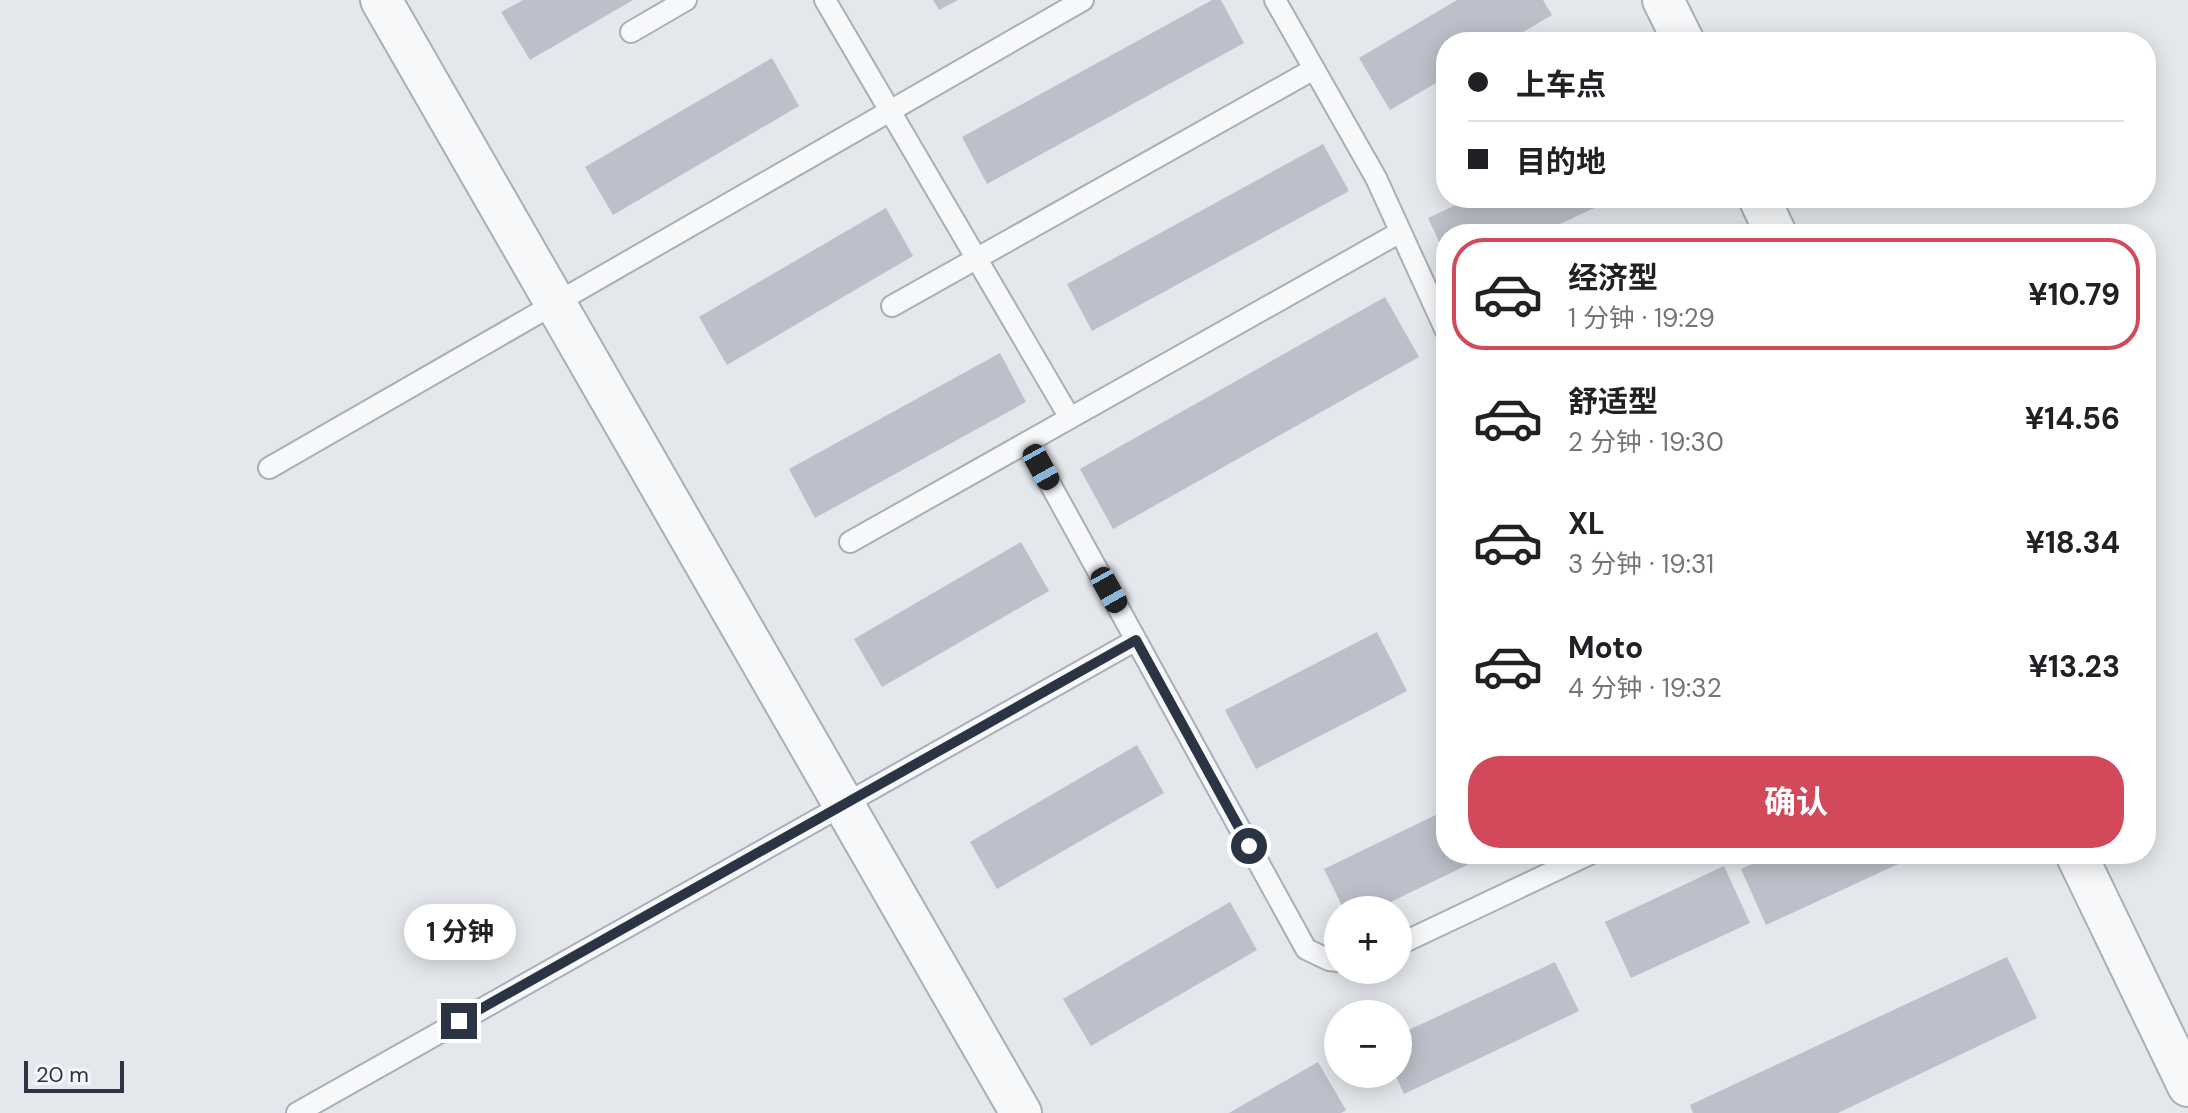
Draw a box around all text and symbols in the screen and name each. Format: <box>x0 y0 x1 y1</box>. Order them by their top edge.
text: 上车点 <box>1516 65 1606 104</box>
text: 目的地 <box>1516 142 1606 181</box>
icon: car <box>1472 258 1544 330</box>
text: 经济型 <box>1568 258 1658 297</box>
text: ¥10.79 <box>2028 275 2120 314</box>
text: 1 分钟 · 19:29 <box>1568 301 1715 335</box>
icon: car <box>1472 382 1544 454</box>
text: 舒适型 <box>1568 382 1658 421</box>
text: ¥14.56 <box>2025 399 2120 438</box>
text: 2 分钟 · 19:30 <box>1568 425 1724 459</box>
car <box>1019 440 1063 494</box>
text: XL <box>1568 504 1605 543</box>
icon: car <box>1472 506 1544 578</box>
text: ¥18.34 <box>2025 523 2120 562</box>
text: 3 分钟 · 19:31 <box>1568 547 1714 581</box>
car <box>1087 563 1131 617</box>
text: Moto <box>1568 628 1643 667</box>
icon: car <box>1472 630 1544 702</box>
text: ¥13.23 <box>2029 647 2120 686</box>
text: 4 分钟 · 19:32 <box>1568 671 1722 705</box>
button: 确认 <box>1468 756 2124 848</box>
route start <box>1231 828 1267 864</box>
map controls <box>1324 896 1412 1088</box>
button: + <box>1324 896 1412 984</box>
callout: 1 分钟 <box>403 905 515 961</box>
text: 1 分钟 <box>426 915 494 949</box>
button: − <box>1324 1000 1412 1088</box>
route end <box>441 1003 477 1039</box>
scale bar <box>24 1057 124 1093</box>
text: 20 m <box>36 1060 89 1089</box>

